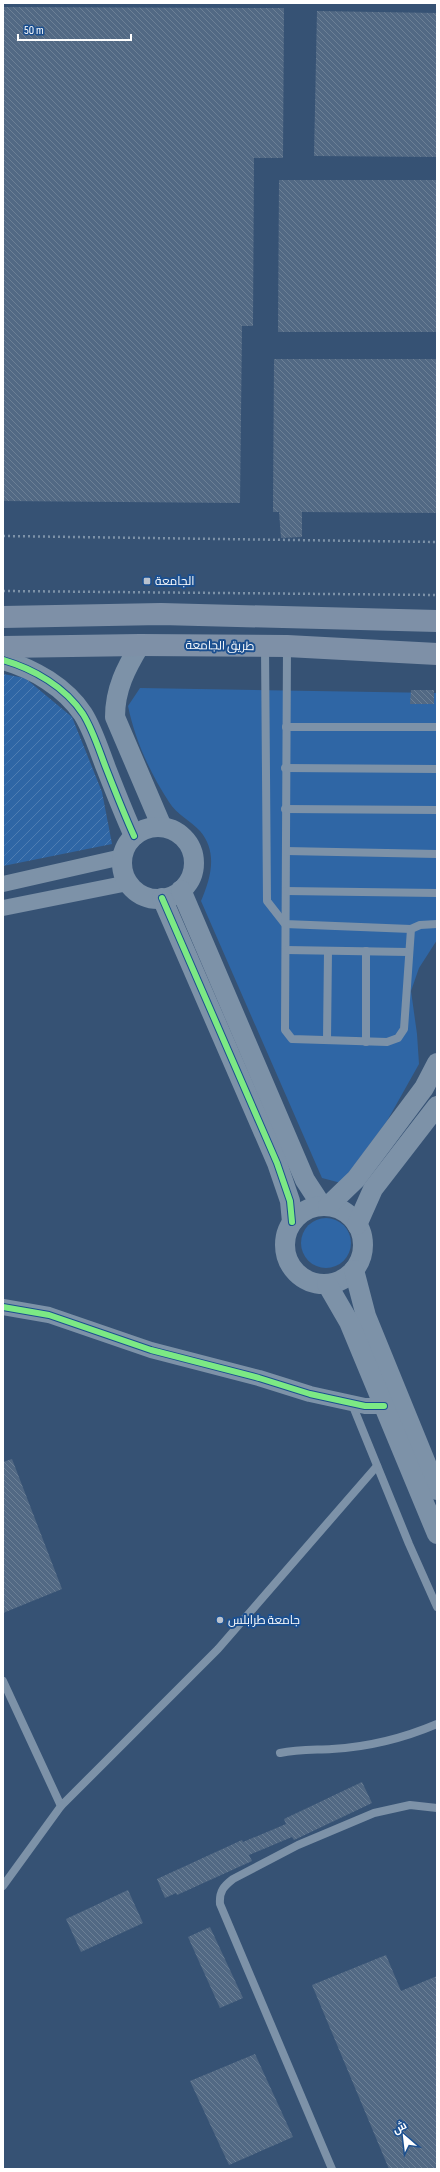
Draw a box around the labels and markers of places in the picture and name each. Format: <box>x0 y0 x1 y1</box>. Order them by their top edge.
place label: الجامعة <box>155 574 195 589</box>
marker: الجامعة <box>142 576 152 586</box>
place label: جامعة طرابلس <box>228 1613 300 1628</box>
marker: جامعة طرابلس <box>215 1615 225 1625</box>

